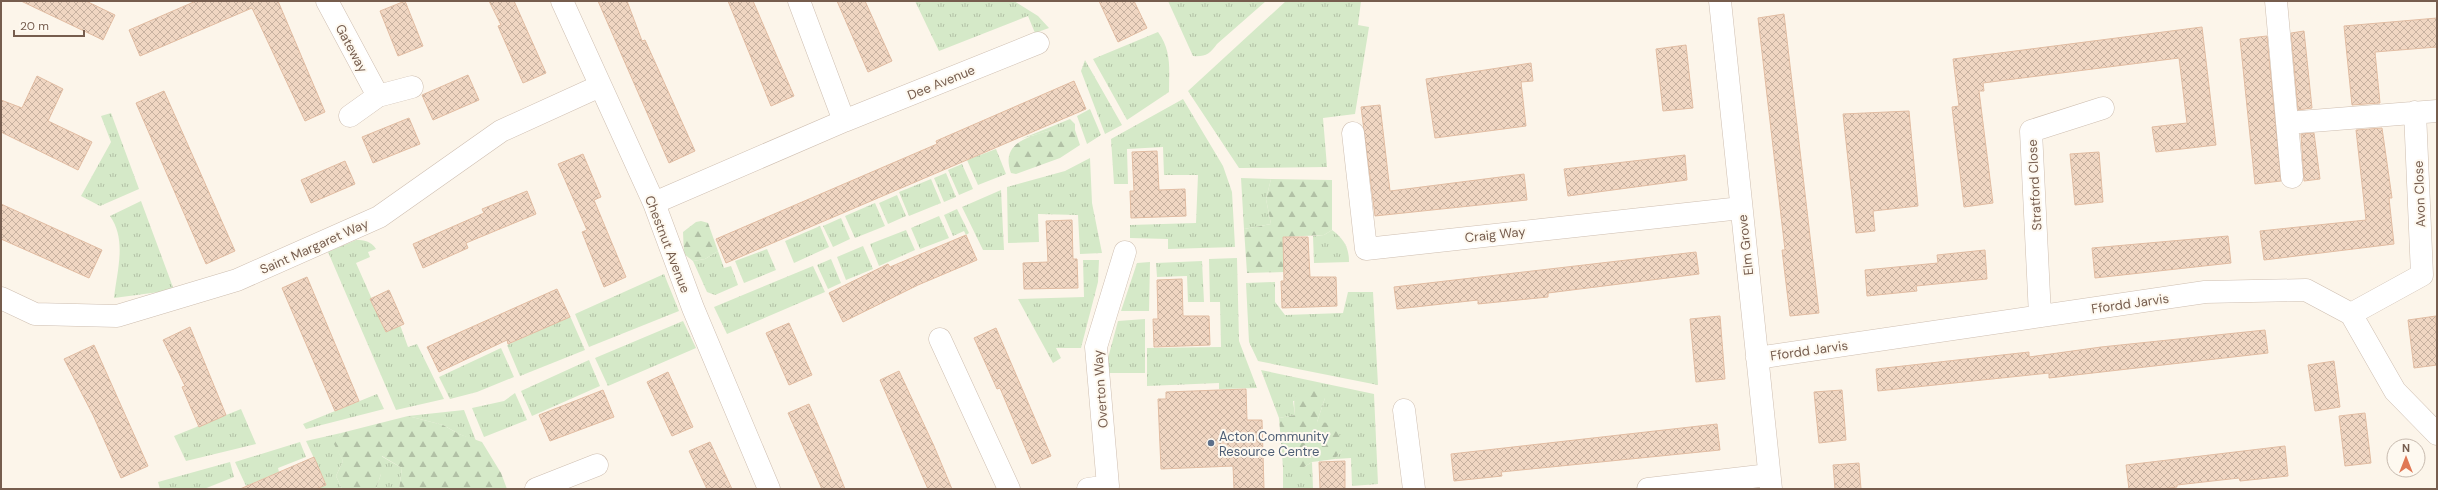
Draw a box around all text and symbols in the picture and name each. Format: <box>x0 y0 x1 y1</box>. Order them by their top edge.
scale bar <box>14 12 84 38</box>
text: 20 m <box>20 18 49 34</box>
street label: Gateway <box>332 21 371 75</box>
street label: Dee Avenue <box>905 61 977 104</box>
street label: Stratford Close <box>2024 139 2045 231</box>
street label: Avon Close <box>2410 160 2429 228</box>
street label: Chestnut Avenue <box>641 193 694 295</box>
street label: Elm Grove <box>1734 214 1757 276</box>
street label: Saint Margaret Way <box>257 215 371 278</box>
street label: Craig Way <box>1464 223 1526 246</box>
street label: Ffordd Jarvis <box>2090 290 2170 317</box>
street label: Ffordd Jarvis <box>1769 337 1849 364</box>
street label: Overton Way <box>1089 349 1112 429</box>
place label: Acton Community Resource Centre <box>1219 428 1329 460</box>
marker: Acton Community Resource Centre <box>1206 438 1216 448</box>
north arrow <box>2386 438 2426 478</box>
text: N <box>2402 441 2410 455</box>

